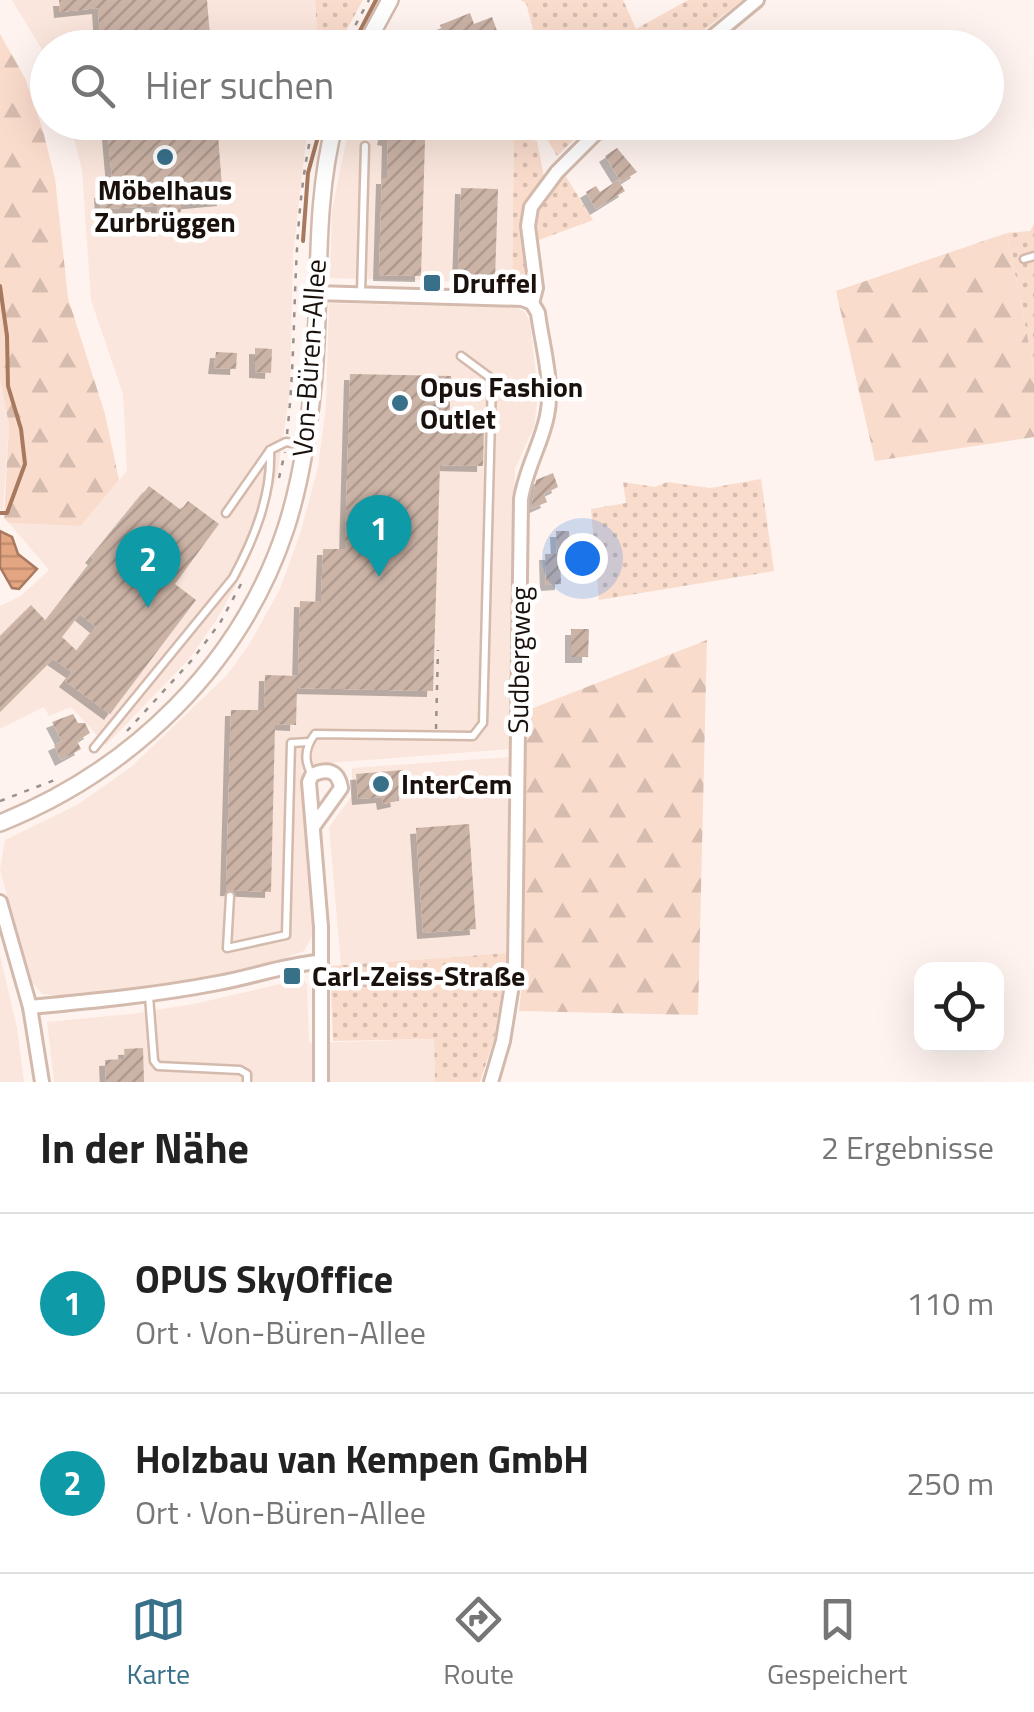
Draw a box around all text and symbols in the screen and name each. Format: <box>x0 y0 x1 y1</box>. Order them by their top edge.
search box <box>30 30 1004 140</box>
text: Hier suchen <box>145 56 334 114</box>
icon: search <box>65 58 120 113</box>
marker: Möbelhaus Zurbrüggen <box>154 146 176 168</box>
place label: Möbelhaus Zurbrüggen <box>94 168 236 243</box>
street label: Von-Büren-Allee <box>280 258 337 458</box>
place label: Druffel <box>452 261 537 304</box>
marker: Druffel <box>421 272 443 294</box>
place label: Opus Fashion Outlet <box>420 365 583 440</box>
marker: Opus Fashion Outlet <box>389 392 411 414</box>
pin: 1 <box>346 494 412 577</box>
pin: 2 <box>116 526 180 608</box>
your location <box>557 533 608 584</box>
street label: Sudbergweg <box>496 586 541 734</box>
place label: InterCem <box>401 762 512 805</box>
marker: InterCem <box>370 773 392 795</box>
place label: Carl-Zeiss-Straße <box>312 954 525 997</box>
map controls <box>914 962 1004 1052</box>
button: locate <box>914 962 1004 1052</box>
marker: Carl-Zeiss-Straße <box>281 965 303 987</box>
text: In der Nähe <box>40 1115 249 1179</box>
text: 2 Ergebnisse <box>821 1123 994 1171</box>
text: OPUS SkyOffice <box>135 1250 393 1308</box>
text: 1 <box>64 1279 81 1327</box>
text: 110 m <box>906 1279 994 1327</box>
text: Ort · Von-Büren-Allee <box>135 1308 426 1356</box>
text: Holzbau van Kempen GmbH <box>135 1430 589 1488</box>
text: 2 <box>64 1459 81 1507</box>
text: 250 m <box>906 1459 994 1507</box>
text: Ort · Von-Büren-Allee <box>135 1488 426 1536</box>
tab: Karte <box>127 1592 190 1695</box>
tab: Route <box>443 1592 514 1695</box>
tab: Gespeichert <box>767 1592 907 1695</box>

